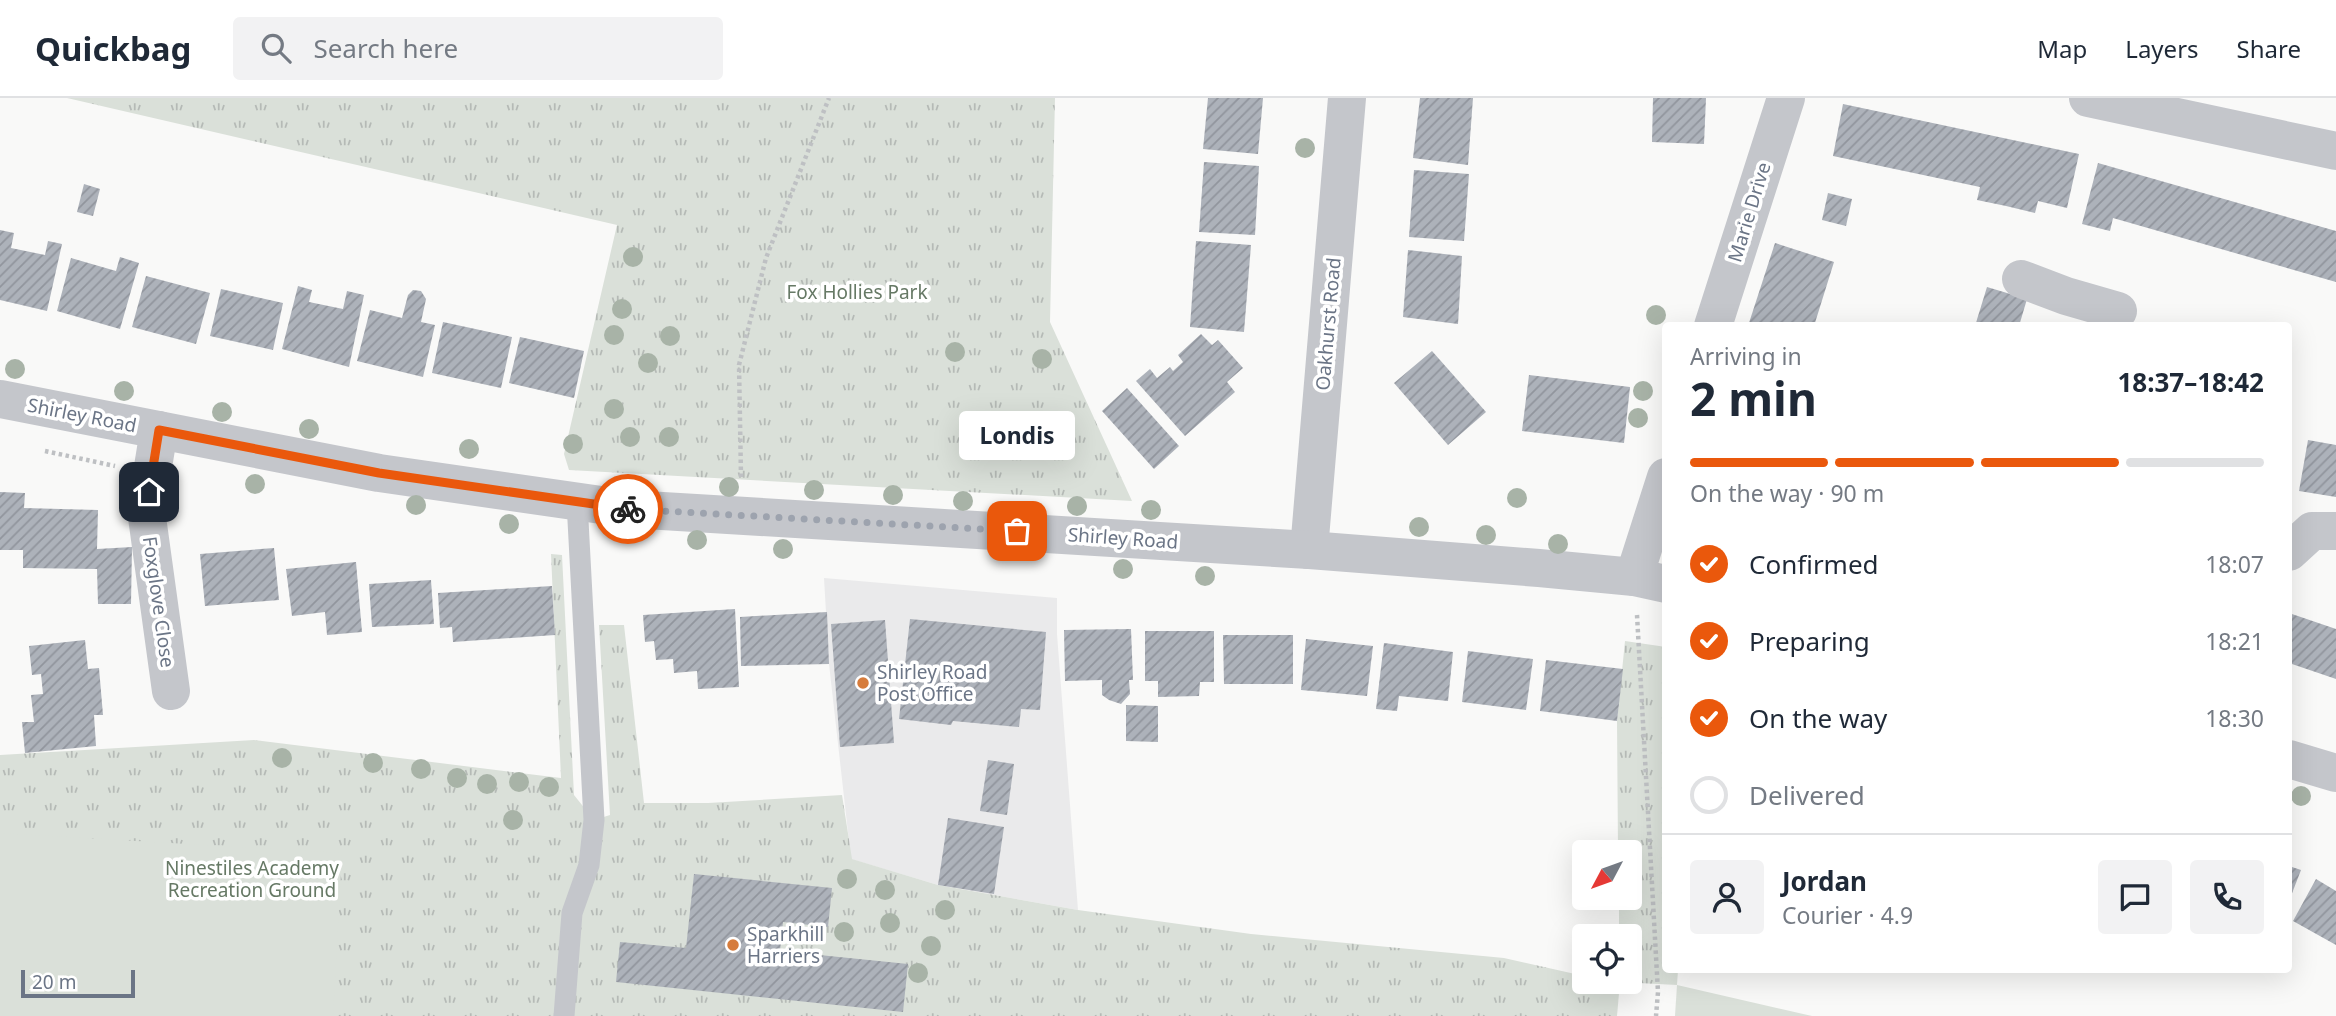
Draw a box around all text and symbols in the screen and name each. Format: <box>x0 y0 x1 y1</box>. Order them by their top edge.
search box <box>233 17 723 80</box>
text: Quickbag <box>35 26 191 71</box>
icon: search <box>257 29 295 67</box>
text: Search here <box>313 30 458 66</box>
text: Map <box>2037 32 2087 65</box>
text: Layers <box>2125 32 2199 65</box>
text: Share <box>2237 32 2301 65</box>
street label: Marie Drive <box>1721 159 1777 265</box>
street label: Oakhurst Road <box>1309 256 1347 392</box>
park label: Fox Hollies Park <box>786 279 928 305</box>
text: Arriving in <box>1690 340 1802 372</box>
text: 18:37–18:42 <box>2117 364 2264 400</box>
text: 2 min <box>1690 367 1817 429</box>
street label: Shirley Road <box>25 392 139 438</box>
callout: Londis <box>959 412 1075 461</box>
text: Londis <box>979 419 1055 451</box>
pin <box>119 462 179 522</box>
icon: home <box>130 473 168 511</box>
courier <box>593 474 663 544</box>
text: On the way · 90 m <box>1690 477 1884 509</box>
icon: bike <box>609 490 647 528</box>
pin <box>987 501 1047 561</box>
icon: bag <box>998 512 1036 550</box>
street label: Shirley Road <box>1067 521 1179 555</box>
street label: Foxglove Close <box>137 535 181 669</box>
icon: check <box>1690 545 1728 583</box>
text: Confirmed <box>1749 546 1879 582</box>
text: 18:07 <box>2205 548 2264 580</box>
icon: check <box>1690 622 1728 660</box>
text: Preparing <box>1749 623 1870 659</box>
text: 18:21 <box>2205 625 2264 657</box>
place label: Shirley Road Post Office <box>877 659 987 707</box>
marker: Shirley Road Post Office <box>855 675 871 691</box>
icon: check <box>1690 699 1728 737</box>
text: On the way <box>1749 700 1887 736</box>
text: 18:30 <box>2205 702 2264 734</box>
text: Delivered <box>1749 777 1865 813</box>
north arrow <box>1572 840 1642 910</box>
map controls <box>1572 840 1642 994</box>
park label: Ninestiles Academy Recreation Ground <box>165 855 339 903</box>
button: person <box>1690 860 1764 934</box>
button: chat <box>2098 860 2172 934</box>
button: phone <box>2190 860 2264 934</box>
text: Jordan <box>1782 863 1867 899</box>
text: Courier · 4.9 <box>1782 899 1913 931</box>
place label: Sparkhill Harriers <box>747 921 824 969</box>
button: locate <box>1572 924 1642 994</box>
marker: Sparkhill Harriers <box>725 937 741 953</box>
scale bar <box>21 967 135 999</box>
text: 20 m <box>32 969 76 995</box>

